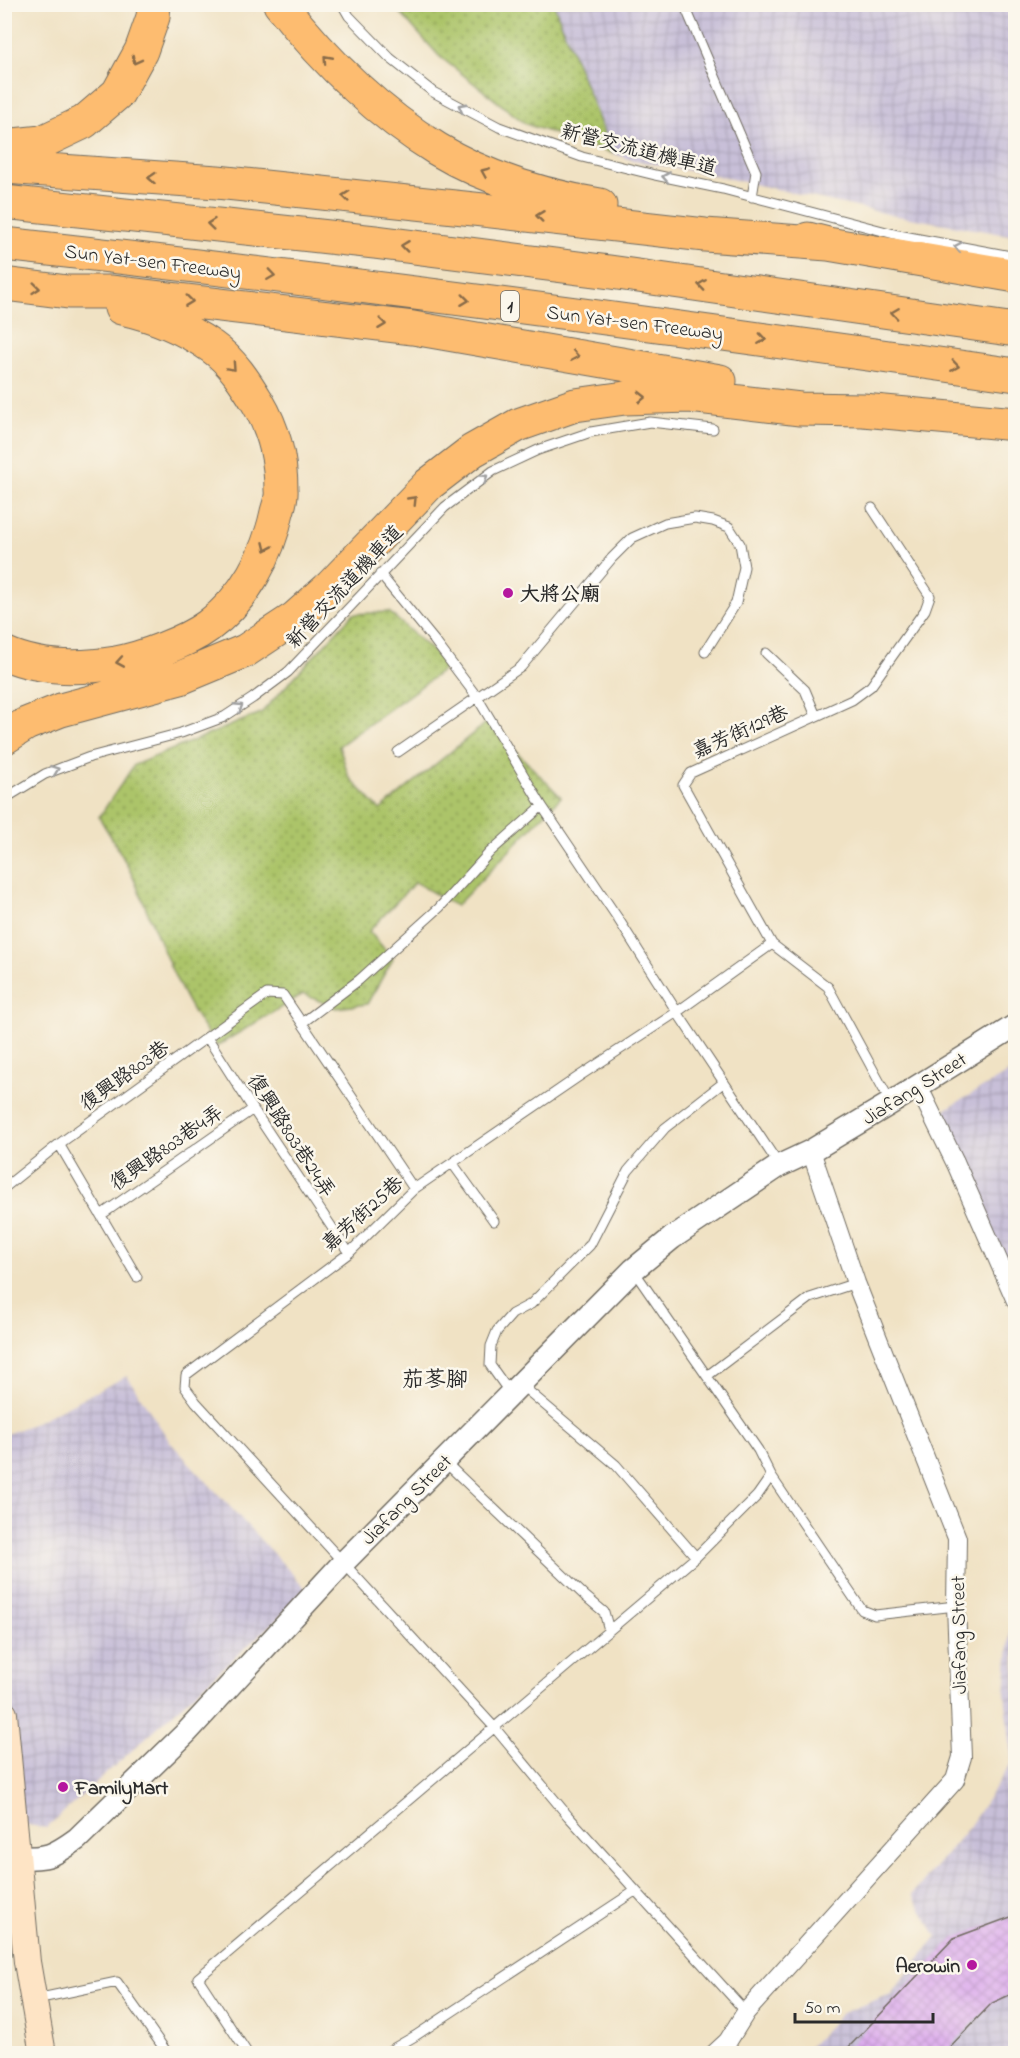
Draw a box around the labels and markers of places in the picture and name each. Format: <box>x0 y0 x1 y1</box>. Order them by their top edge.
place label: 大將公廟 <box>520 581 600 610</box>
marker: 大將公廟 <box>501 586 515 600</box>
place label: FamilyMart <box>74 1775 168 1805</box>
marker: FamilyMart <box>56 1780 70 1794</box>
place label: Aerowin <box>896 1953 960 1982</box>
marker: Aerowin <box>965 1958 979 1972</box>

